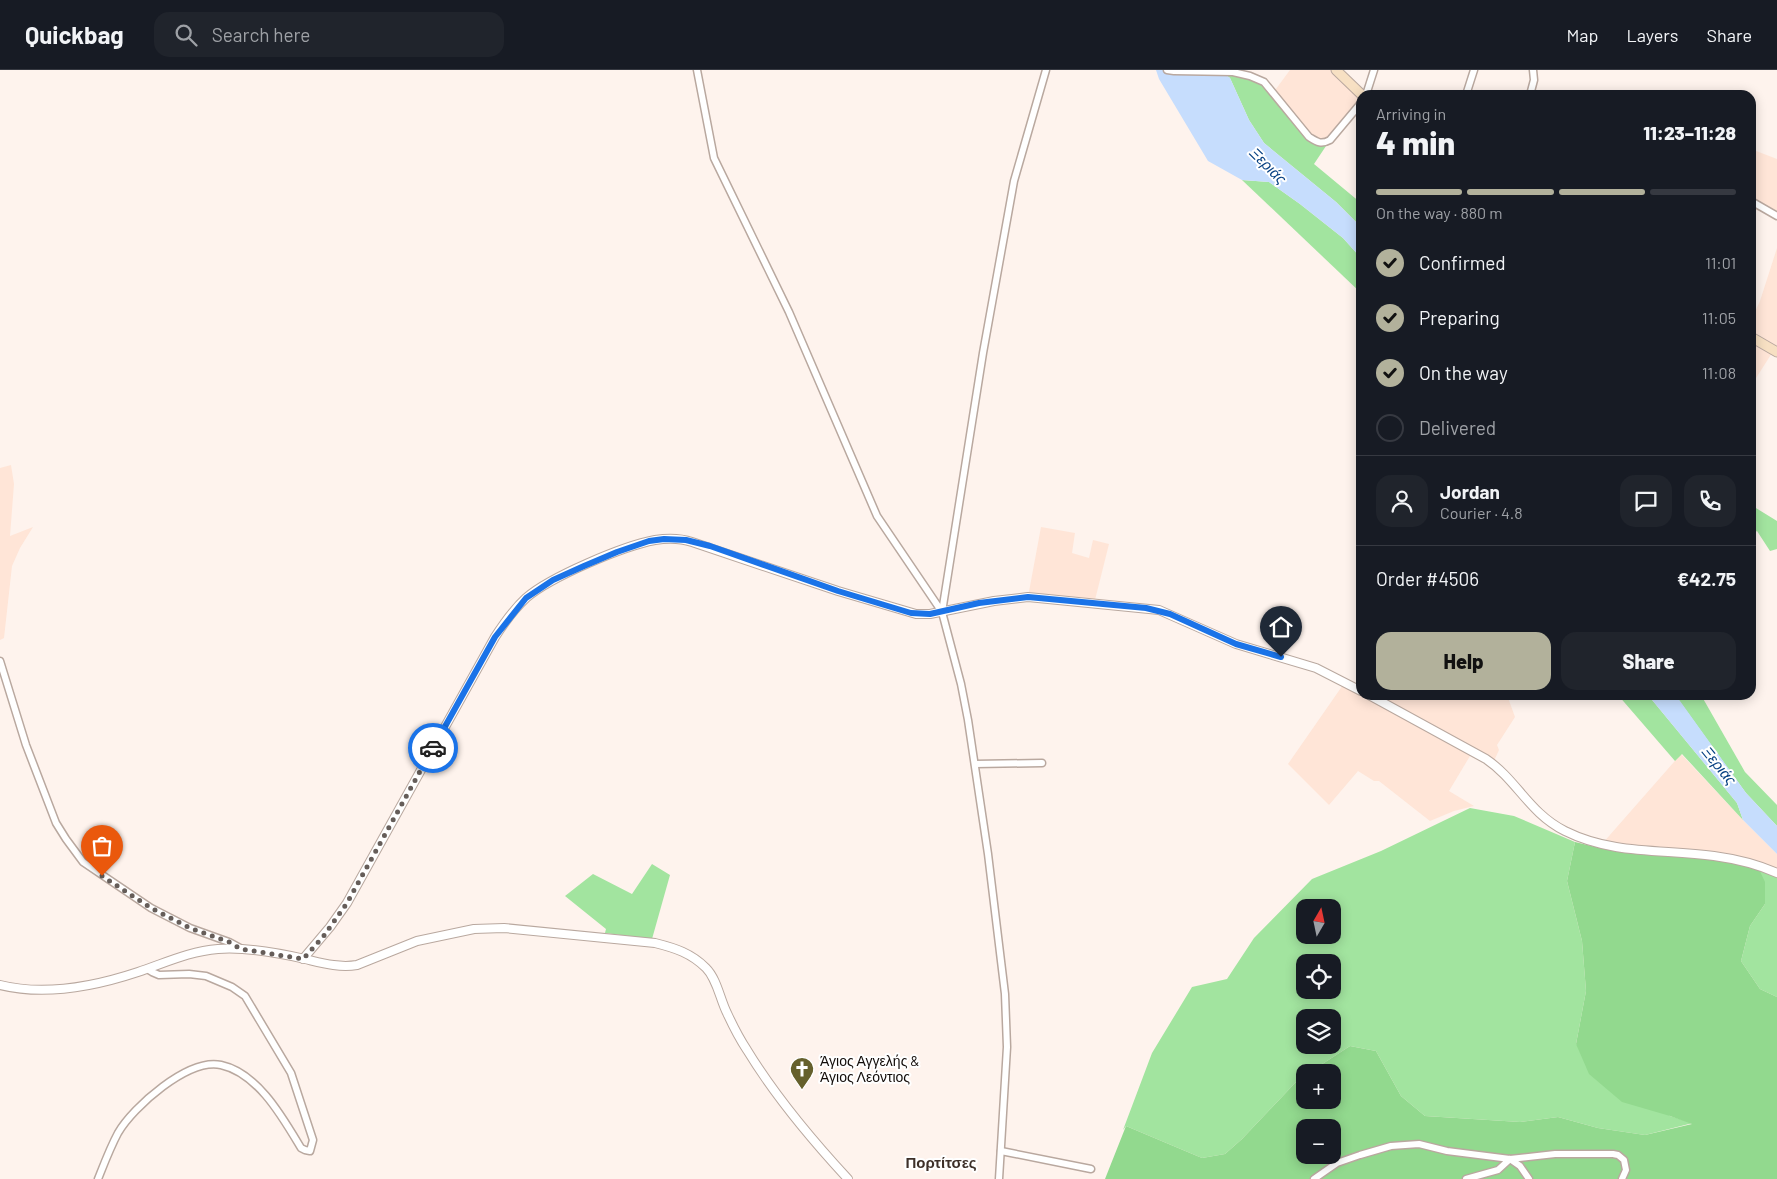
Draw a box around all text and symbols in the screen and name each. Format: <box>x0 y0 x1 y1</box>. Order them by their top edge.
search box <box>154 12 504 57</box>
text: Quickbag <box>25 20 124 49</box>
icon: search <box>172 21 200 49</box>
text: Search here <box>212 23 310 46</box>
text: Map <box>1566 24 1598 46</box>
text: Layers <box>1626 24 1679 46</box>
text: Share <box>1707 24 1752 46</box>
text: Arriving in <box>1376 104 1446 123</box>
text: 11:23–11:28 <box>1643 121 1736 144</box>
text: 4 min <box>1376 123 1455 161</box>
water label: Ξεριάς <box>1246 143 1291 188</box>
text: On the way · 880 m <box>1376 203 1503 222</box>
icon: check <box>1376 249 1404 277</box>
text: Confirmed <box>1419 251 1506 274</box>
text: 11:01 <box>1705 253 1736 272</box>
icon: check <box>1376 304 1404 332</box>
text: Preparing <box>1419 306 1500 329</box>
text: 11:05 <box>1702 308 1736 327</box>
icon: check <box>1376 359 1404 387</box>
text: On the way <box>1419 361 1508 384</box>
text: 11:08 <box>1702 363 1736 382</box>
text: Delivered <box>1419 416 1496 439</box>
button: person <box>1376 475 1428 527</box>
button: chat <box>1620 475 1672 527</box>
button: phone <box>1684 475 1736 527</box>
text: Jordan <box>1440 480 1500 503</box>
text: Courier · 4.8 <box>1440 503 1523 522</box>
text: Order #4506 <box>1376 567 1479 590</box>
text: €42.75 <box>1677 567 1736 590</box>
pin <box>1260 606 1302 657</box>
icon: home <box>1267 613 1295 641</box>
button: Help <box>1376 632 1551 690</box>
button: Share <box>1561 632 1736 690</box>
courier <box>408 723 458 773</box>
icon: car <box>419 734 447 762</box>
water label: Ξεριάς <box>1698 742 1741 789</box>
pin <box>81 825 123 876</box>
icon: bag <box>88 832 116 860</box>
north arrow <box>1296 899 1341 944</box>
map controls <box>1296 899 1341 1164</box>
button: locate <box>1296 954 1341 999</box>
button: layers <box>1296 1009 1341 1054</box>
place label: Άγιος Αγγελής & Άγιος Λεόντιος <box>820 1052 919 1085</box>
church icon: Άγιος Αγγελής & Άγιος Λεόντιος <box>789 1056 815 1090</box>
button: + <box>1296 1064 1341 1109</box>
button: − <box>1296 1119 1341 1164</box>
district label: Πορτίτσες <box>905 1153 977 1171</box>

